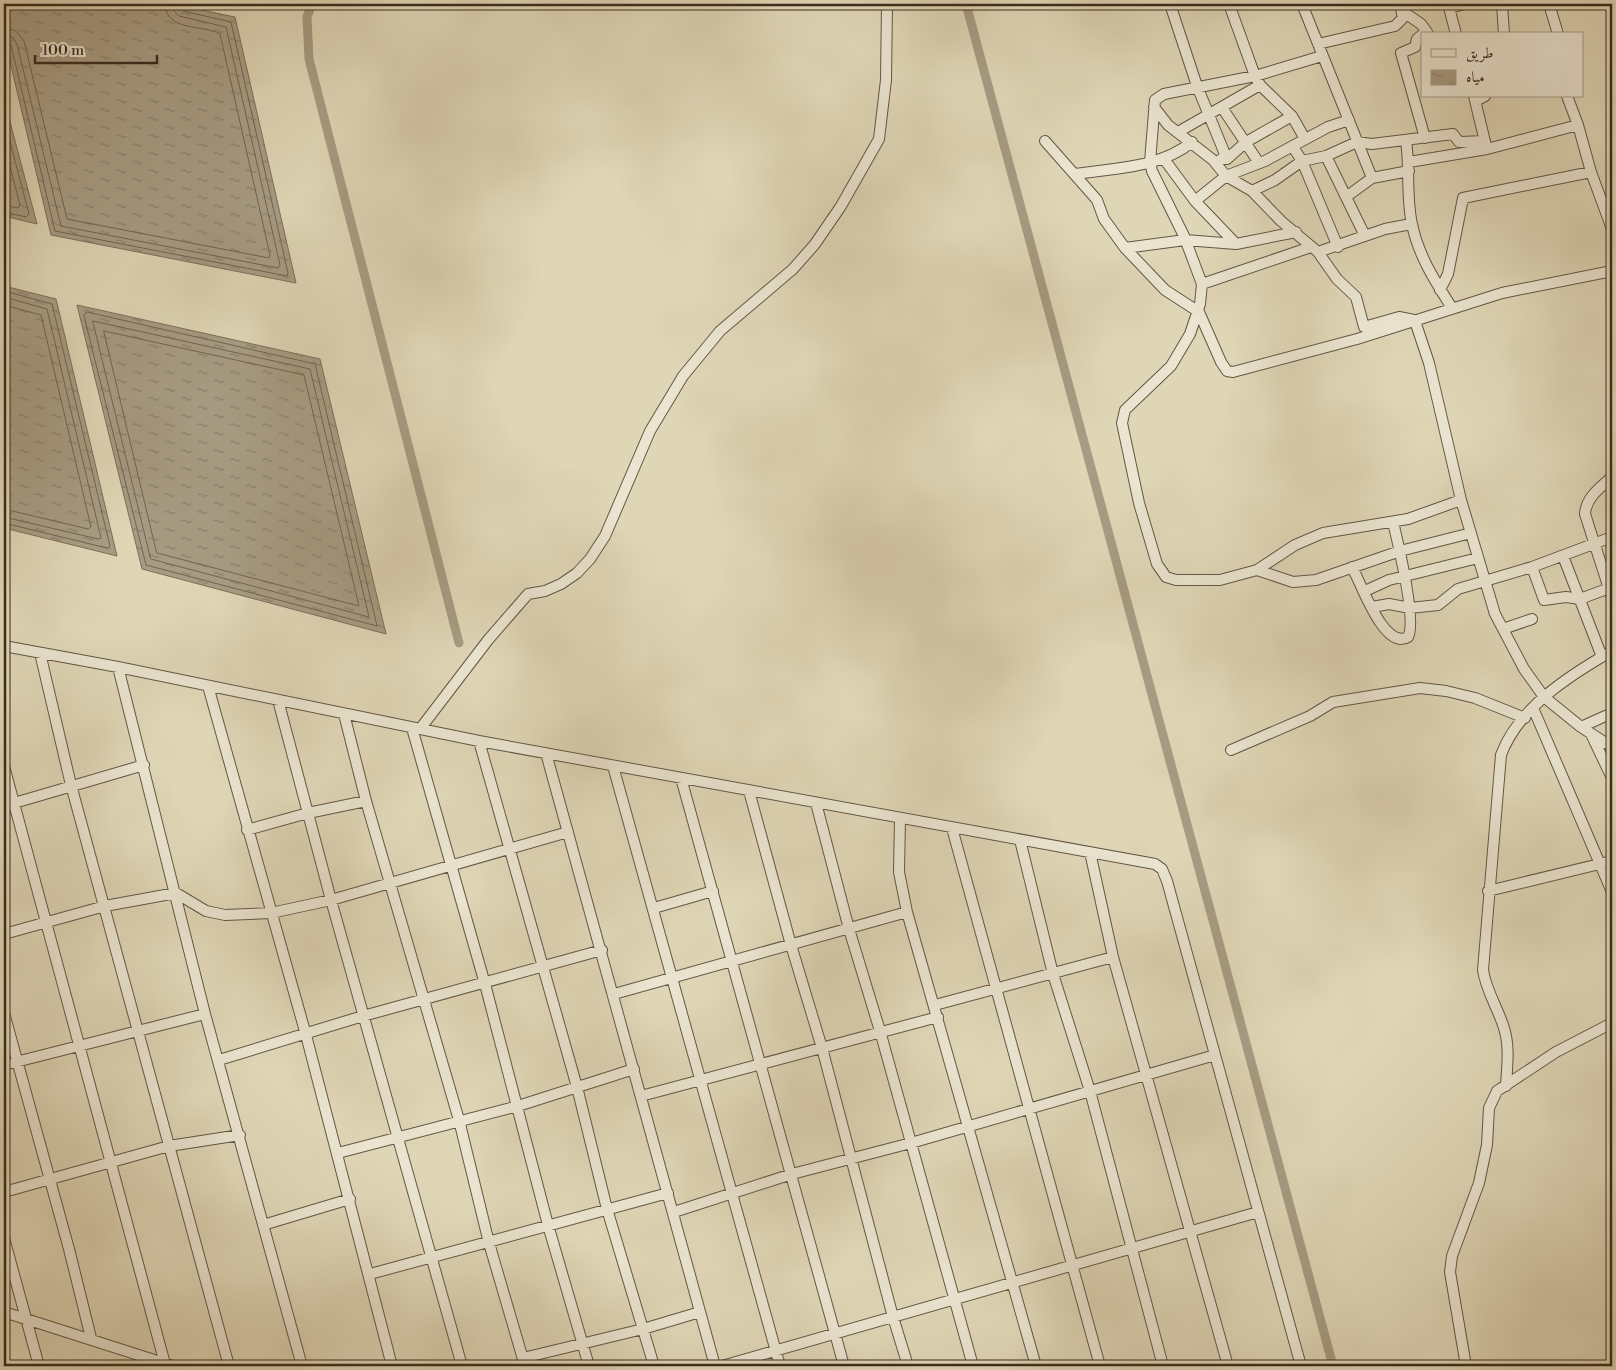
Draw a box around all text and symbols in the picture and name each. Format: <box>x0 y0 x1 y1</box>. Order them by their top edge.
scale bar <box>35 32 158 64</box>
legend <box>1421 32 1584 98</box>
text: 100 m <box>42 41 84 60</box>
text: طريق <box>1466 44 1493 63</box>
text: مياه <box>1466 68 1484 87</box>

